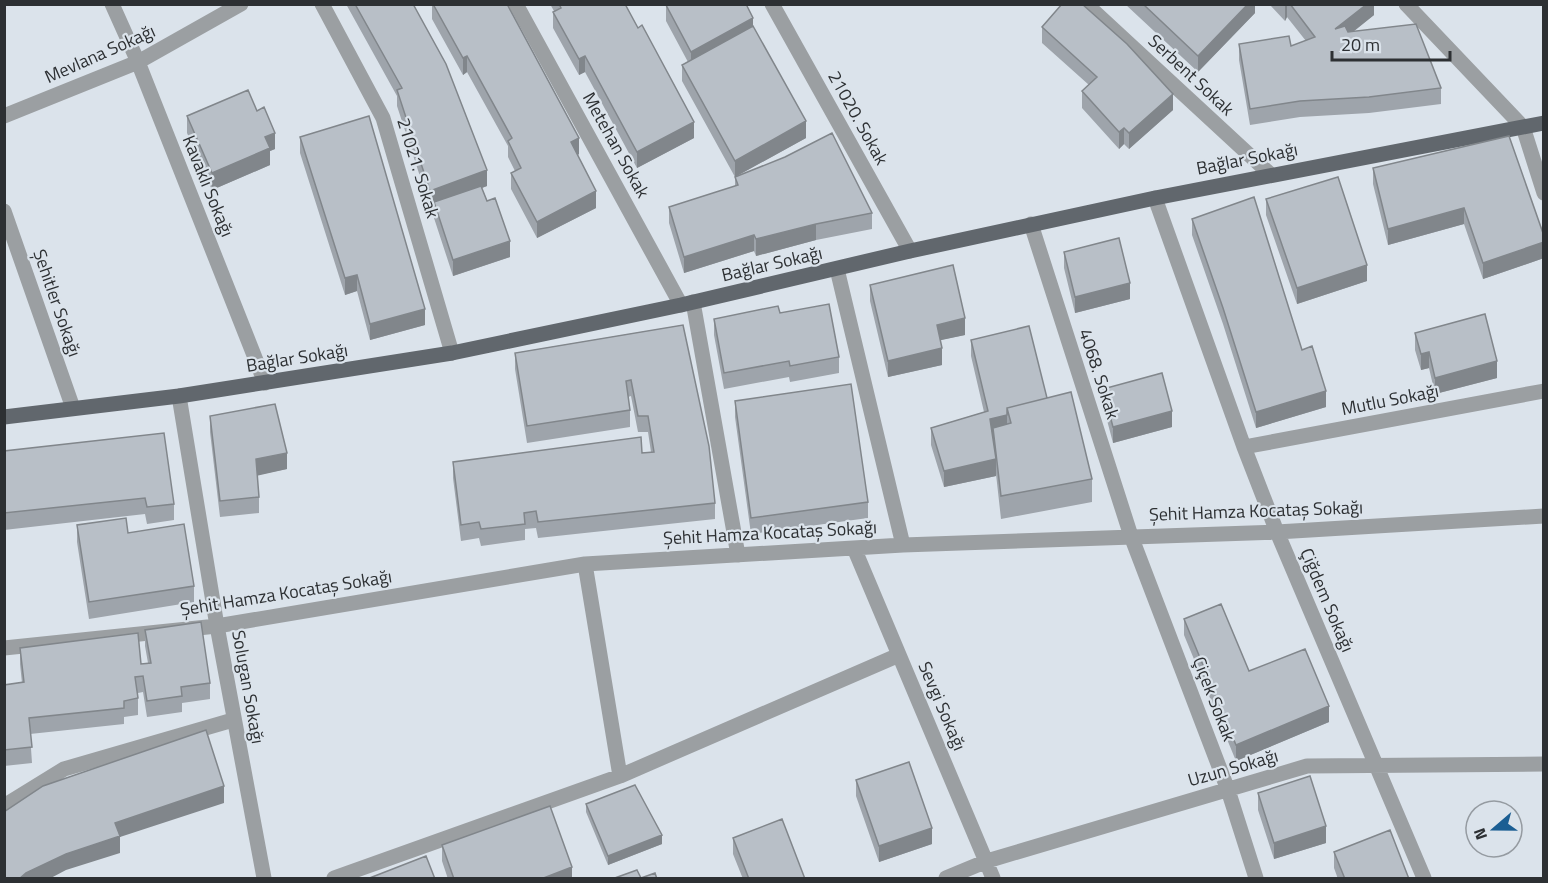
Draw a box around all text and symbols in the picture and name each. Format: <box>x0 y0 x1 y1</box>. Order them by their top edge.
street label: Mevlana Sokağı <box>40 17 159 90</box>
scale bar <box>1332 24 1450 62</box>
street label: Serbent Sokak <box>1142 28 1241 122</box>
text: 20 m <box>1341 31 1380 58</box>
street label: 21020. Sokak <box>821 66 896 170</box>
street label: Metehan Sokak <box>576 87 657 203</box>
street label: 21021. Sokak <box>390 114 447 222</box>
street label: Kavaklı Sokağı <box>176 131 241 241</box>
street label: Bağlar Sokağı <box>1194 135 1300 182</box>
street label: Bağlar Sokağı <box>719 239 825 288</box>
street label: Şehitler Sokağı <box>26 245 89 360</box>
street label: 4068. Sokak <box>1072 325 1127 423</box>
street label: Bağlar Sokağı <box>244 336 350 379</box>
street label: Mutlu Sokağı <box>1339 377 1441 422</box>
street label: Şehit Hamza Kocataş Sokağı <box>1148 493 1363 528</box>
street label: Şehit Hamza Kocataş Sokağı <box>662 513 878 552</box>
street label: Çiğdem Sokağı <box>1293 544 1362 656</box>
street label: Şehit Hamza Kocataş Sokağı <box>178 562 394 623</box>
street label: Solugan Sokağı <box>225 628 272 746</box>
street label: Çiçek Sokak <box>1186 653 1243 745</box>
street label: Sevgi Sokağı <box>912 657 973 755</box>
street label: Uzun Sokağı <box>1184 742 1281 793</box>
north arrow <box>1464 799 1524 859</box>
text: N <box>1467 825 1493 843</box>

